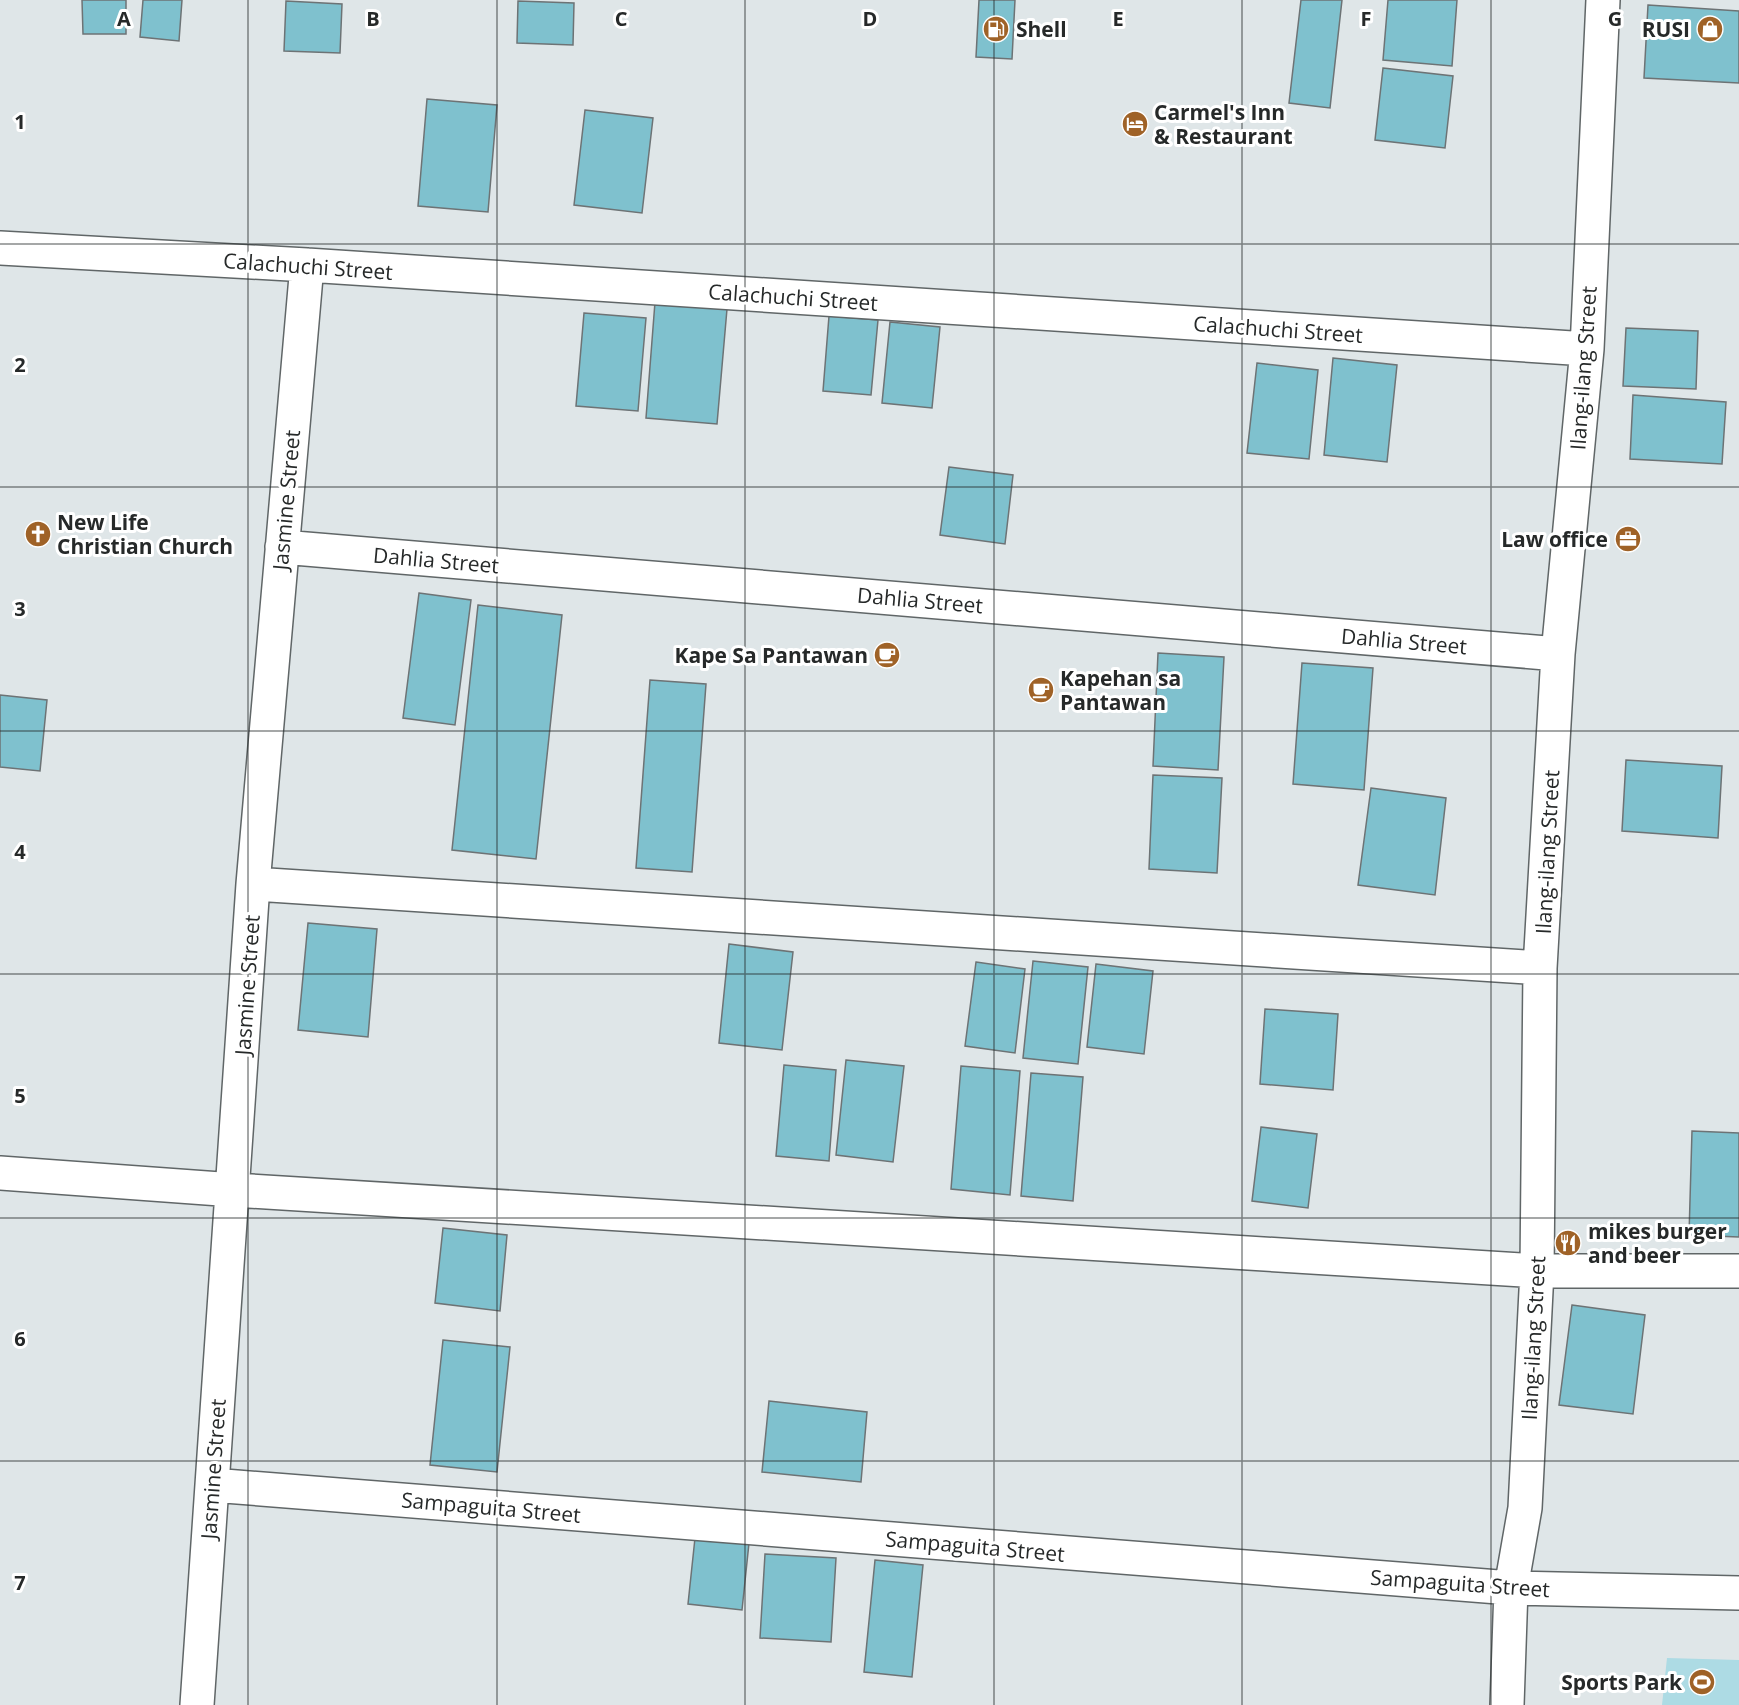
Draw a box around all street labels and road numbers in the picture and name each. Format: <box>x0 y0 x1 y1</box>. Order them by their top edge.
street label: Calachuchi Street <box>222 246 394 286</box>
street label: Calachuchi Street <box>707 277 879 317</box>
street label: Ilang-ilang Street <box>1563 285 1603 451</box>
street label: Calachuchi Street <box>1192 309 1364 349</box>
street label: Jasmine Street <box>266 429 306 573</box>
street label: Dahlia Street <box>372 541 500 579</box>
street label: Dahlia Street <box>856 581 984 619</box>
street label: Dahlia Street <box>1340 622 1468 660</box>
street label: Ilang-ilang Street <box>1529 769 1565 935</box>
street label: Jasmine Street <box>228 914 266 1058</box>
street label: Ilang-ilang Street <box>1515 1255 1551 1421</box>
street label: Jasmine Street <box>194 1398 232 1542</box>
street label: Sampaguita Street <box>400 1485 582 1529</box>
street label: Sampaguita Street <box>884 1524 1066 1568</box>
street label: Sampaguita Street <box>1369 1563 1551 1603</box>

